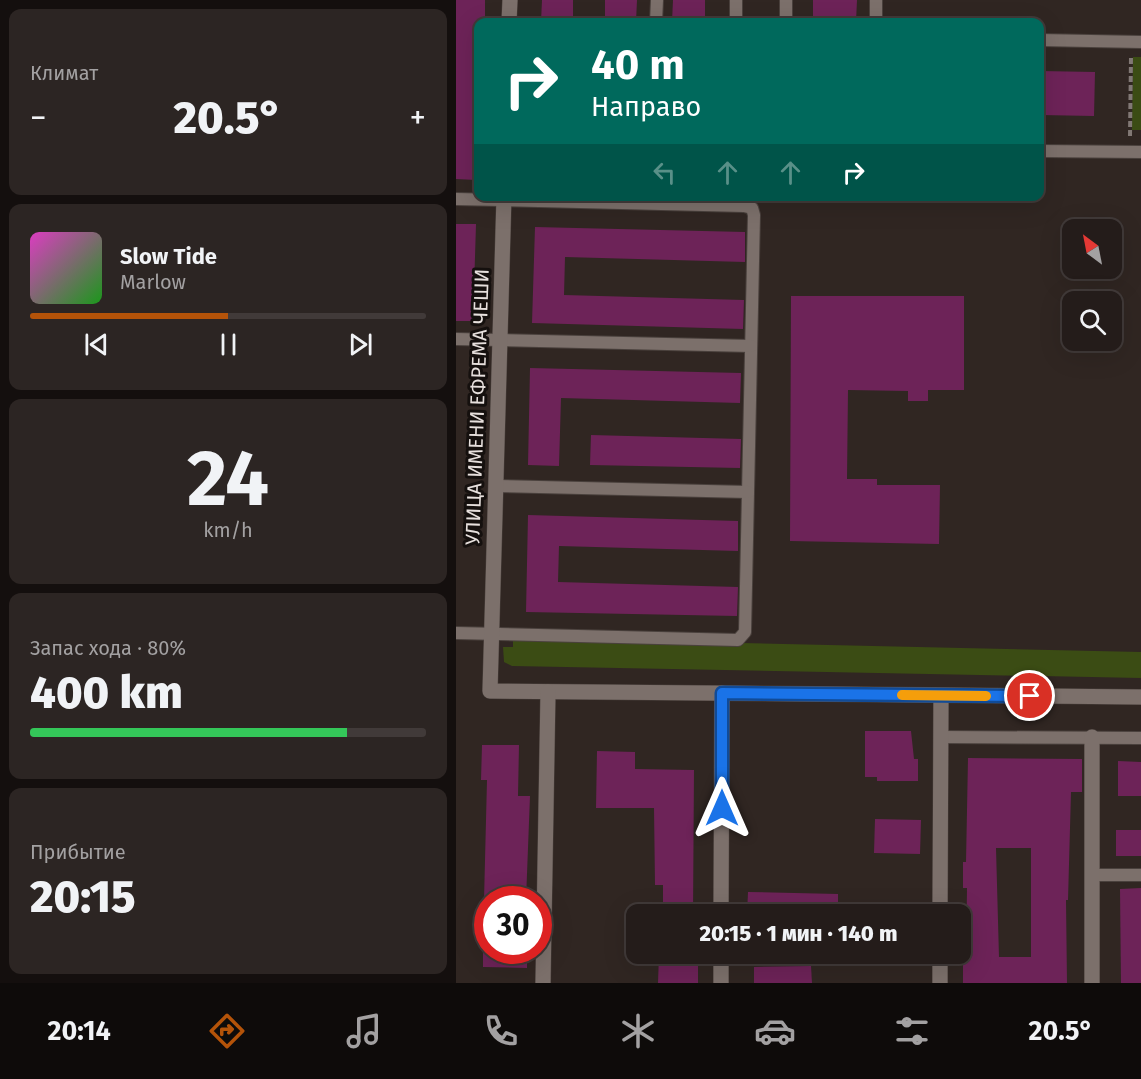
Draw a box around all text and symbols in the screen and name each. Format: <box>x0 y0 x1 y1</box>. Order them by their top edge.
text: 40 m <box>591 40 685 90</box>
icon: right <box>492 42 570 120</box>
text: Климат <box>30 61 98 85</box>
text: 20.5° <box>173 91 283 145</box>
text: Направо <box>591 91 701 123</box>
text: − <box>30 98 47 138</box>
text: + <box>410 98 426 138</box>
icon: left <box>648 156 681 189</box>
icon: ahead <box>711 156 744 189</box>
icon: ahead <box>774 156 807 189</box>
icon: right <box>837 156 870 189</box>
north arrow <box>1062 219 1122 279</box>
map controls <box>1062 219 1122 351</box>
text: Slow Tide <box>120 243 217 270</box>
street label: УЛИЦА ИМЕНИ ЕФРЕМА ЧЕШИ <box>460 269 494 545</box>
text: Marlow <box>120 270 186 294</box>
button: search <box>1062 291 1122 351</box>
icon: previous <box>80 328 113 361</box>
icon: pause <box>212 328 245 361</box>
icon: next <box>344 328 377 361</box>
text: 24 <box>187 432 269 526</box>
text: km/h <box>203 518 253 542</box>
text: Запас хода · 80% <box>30 636 186 660</box>
text: 400 km <box>30 666 183 720</box>
pin <box>1004 670 1055 721</box>
icon: arrive <box>1013 679 1046 712</box>
position arrow <box>690 776 754 840</box>
text: Прибытие <box>30 840 126 864</box>
text: 20:15 <box>30 870 135 924</box>
speed limit sign: 30 <box>474 886 552 964</box>
text: 20:15 · 1 мин · 140 m <box>700 920 897 947</box>
icon: directions <box>206 1010 248 1052</box>
icon: music <box>343 1010 385 1052</box>
icon: phone <box>480 1010 522 1052</box>
icon: climate <box>617 1010 659 1052</box>
icon: car <box>754 1010 796 1052</box>
icon: filters <box>891 1010 933 1052</box>
text: 20:14 <box>48 1015 111 1047</box>
text: 20.5° <box>1029 1015 1093 1047</box>

